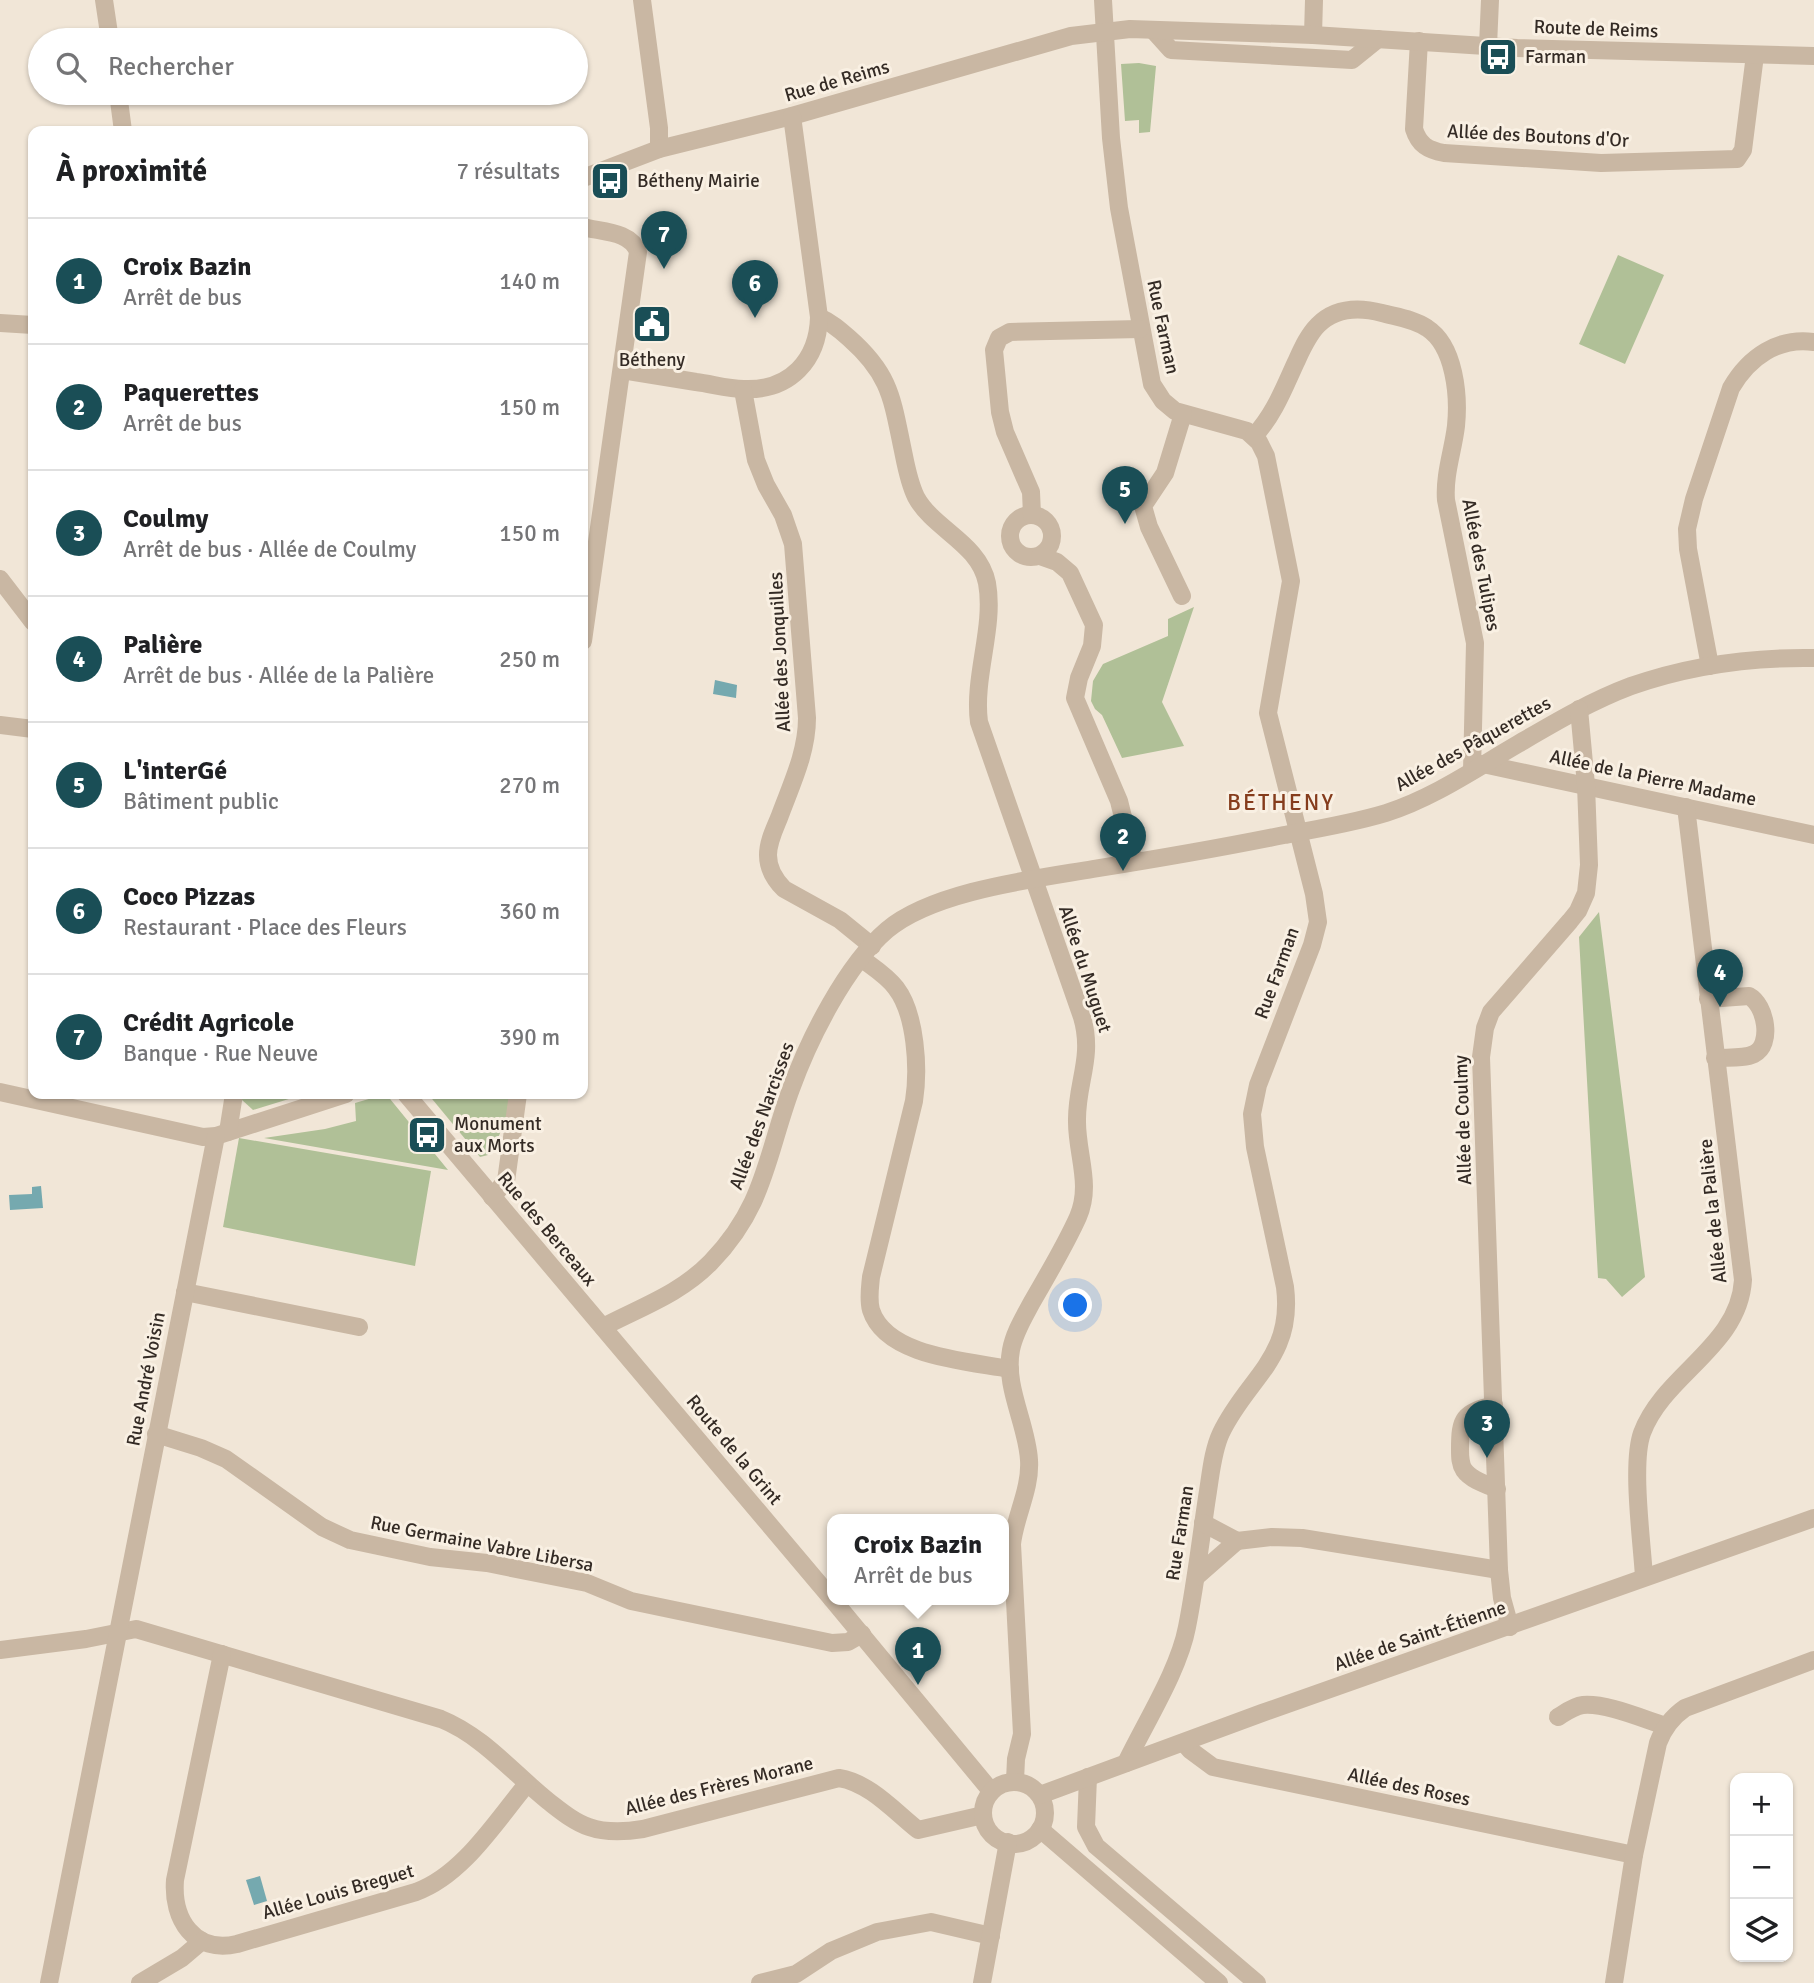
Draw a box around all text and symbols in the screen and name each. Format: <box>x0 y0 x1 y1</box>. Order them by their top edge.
street label: Route de Reims <box>1533 15 1659 43</box>
search box <box>28 28 588 105</box>
bus stop icon: Farman <box>1477 36 1519 78</box>
place label: Farman <box>1525 45 1586 69</box>
icon: search <box>52 48 90 86</box>
text: Rechercher <box>108 51 234 83</box>
street label: Rue de Reims <box>782 55 892 107</box>
street label: Allée des Boutons d'Or <box>1447 119 1629 153</box>
text: À proximité <box>56 153 207 190</box>
text: 7 résultats <box>456 157 560 186</box>
bus stop icon: Bétheny Mairie <box>589 160 631 202</box>
place label: Bétheny Mairie <box>637 169 760 193</box>
pin: 7 <box>641 211 687 269</box>
text: Croix Bazin <box>123 251 251 283</box>
pin: 6 <box>732 260 778 318</box>
text: 1 <box>73 267 85 296</box>
text: 140 m <box>499 267 560 296</box>
street label: Rue Farman <box>1141 278 1185 376</box>
text: Arrêt de bus <box>123 283 242 312</box>
public building icon: Bétheny <box>631 303 673 345</box>
place label: Bétheny <box>619 348 685 372</box>
text: Paquerettes <box>123 377 259 409</box>
text: 2 <box>73 393 85 422</box>
text: 150 m <box>499 393 560 422</box>
text: Arrêt de bus <box>123 409 242 438</box>
pin: 5 <box>1102 466 1148 524</box>
street label: Allée des Tulipes <box>1456 497 1506 633</box>
text: Coulmy <box>123 503 208 535</box>
text: 3 <box>73 519 85 548</box>
text: 150 m <box>499 519 560 548</box>
text: Arrêt de bus · Allée de Coulmy <box>123 535 416 564</box>
street label: Allée des Jonquilles <box>764 571 796 733</box>
text: Palière <box>123 629 202 661</box>
text: 4 <box>73 645 85 674</box>
text: 250 m <box>499 645 560 674</box>
text: Arrêt de bus · Allée de la Palière <box>123 661 434 690</box>
street label: Allée des Pâquerettes <box>1391 691 1555 797</box>
street label: Allée de la Pierre Madame <box>1548 744 1758 812</box>
text: L'interGé <box>123 755 227 787</box>
text: 5 <box>73 771 85 800</box>
text: 270 m <box>499 771 560 800</box>
text: Bâtiment public <box>123 787 279 816</box>
district label: BÉTHENY <box>1227 788 1335 817</box>
pin: 2 <box>1100 813 1146 871</box>
text: Coco Pizzas <box>123 881 255 913</box>
text: 6 <box>73 897 85 926</box>
text: 360 m <box>499 897 560 926</box>
street label: Allée du Muguet <box>1053 902 1117 1036</box>
text: Restaurant · Place des Fleurs <box>123 913 407 942</box>
street label: Rue Farman <box>1249 924 1305 1022</box>
pin: 4 <box>1697 949 1743 1007</box>
text: Crédit Agricole <box>123 1007 294 1039</box>
text: 7 <box>73 1023 85 1052</box>
text: 390 m <box>499 1023 560 1052</box>
text: Banque · Rue Neuve <box>123 1039 318 1068</box>
street label: Allée des Narcisses <box>724 1039 800 1193</box>
street label: Allée de Coulmy <box>1449 1054 1477 1185</box>
place label: Monument aux Morts <box>454 1112 542 1158</box>
bus stop icon: Monument aux Morts <box>406 1114 448 1156</box>
street label: Allée de la Palière <box>1693 1138 1733 1284</box>
street label: Rue des Berceaux <box>492 1167 602 1291</box>
your location <box>1058 1288 1092 1322</box>
street label: Rue André Voisin <box>121 1310 171 1448</box>
street label: Route de la Grint <box>681 1390 787 1510</box>
pin: 3 <box>1464 1400 1510 1458</box>
street label: Rue Farman <box>1161 1484 1199 1582</box>
street label: Rue Germaine Vabre Libersa <box>368 1511 596 1577</box>
popup <box>827 1514 1009 1605</box>
text: Croix Bazin <box>854 1529 982 1561</box>
text: Arrêt de bus <box>854 1561 973 1590</box>
street label: Allée de Saint-Étienne <box>1331 1595 1509 1677</box>
pin: 1 <box>895 1627 941 1685</box>
street label: Allée des Frères Morane <box>622 1751 816 1821</box>
street label: Allée des Roses <box>1346 1762 1472 1812</box>
map controls <box>1730 1773 1793 1962</box>
button: + <box>1730 1773 1793 1836</box>
button: − <box>1730 1836 1793 1899</box>
street label: Allée Louis Breguet <box>259 1859 417 1925</box>
button: layers <box>1730 1899 1793 1962</box>

